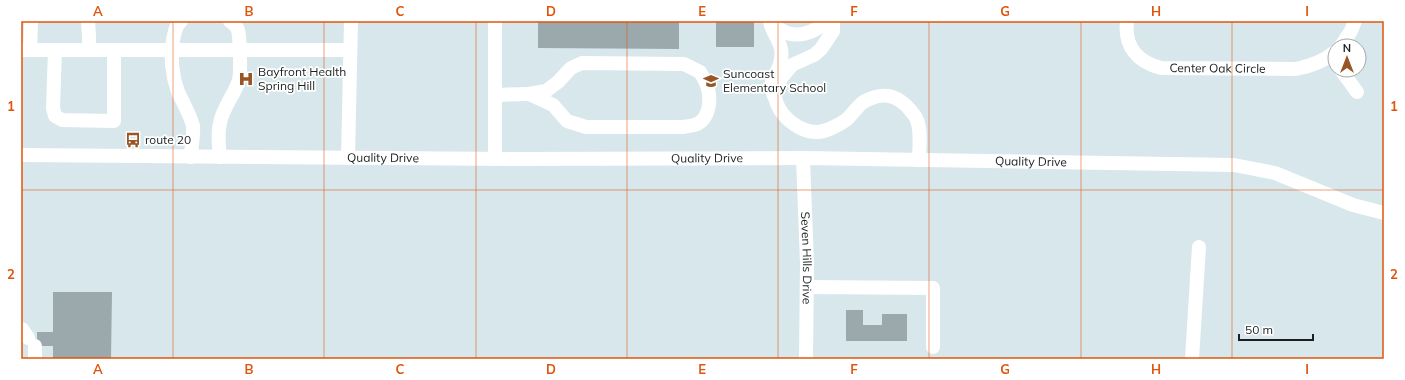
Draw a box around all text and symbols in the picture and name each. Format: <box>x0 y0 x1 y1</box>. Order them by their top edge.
text: A <box>93 3 103 19</box>
text: B <box>245 3 254 19</box>
text: C <box>396 3 405 19</box>
text: D <box>546 3 556 19</box>
text: E <box>698 3 706 19</box>
text: F <box>850 3 858 19</box>
text: G <box>1000 3 1010 19</box>
text: H <box>1151 3 1161 19</box>
text: I <box>1305 3 1309 19</box>
north arrow <box>1327 38 1367 78</box>
text: N <box>1343 41 1351 55</box>
street label: Center Oak Circle <box>1170 60 1266 76</box>
place label: Bayfront Health Spring Hill <box>258 64 346 93</box>
place label: Suncoast Elementary School <box>723 66 826 95</box>
hospital icon: Bayfront Health Spring Hill <box>237 70 255 88</box>
school or university icon: Suncoast Elementary School <box>702 72 720 90</box>
text: 1 <box>7 98 15 114</box>
text: 1 <box>1390 98 1398 114</box>
bus stop icon: route 20 <box>124 131 142 149</box>
place label: route 20 <box>145 132 191 147</box>
street label: Quality Drive <box>347 150 419 165</box>
street label: Quality Drive <box>671 150 743 165</box>
street label: Quality Drive <box>995 153 1067 169</box>
street label: Seven Hills Drive <box>798 211 815 304</box>
text: 2 <box>7 266 15 282</box>
text: 2 <box>1390 266 1398 282</box>
scale bar <box>1239 316 1313 342</box>
text: 50 m <box>1245 322 1273 337</box>
text: A <box>93 361 103 377</box>
text: B <box>245 361 254 377</box>
text: C <box>396 361 405 377</box>
text: D <box>546 361 556 377</box>
text: E <box>698 361 706 377</box>
text: F <box>850 361 858 377</box>
text: G <box>1000 361 1010 377</box>
text: H <box>1151 361 1161 377</box>
text: I <box>1305 361 1309 377</box>

